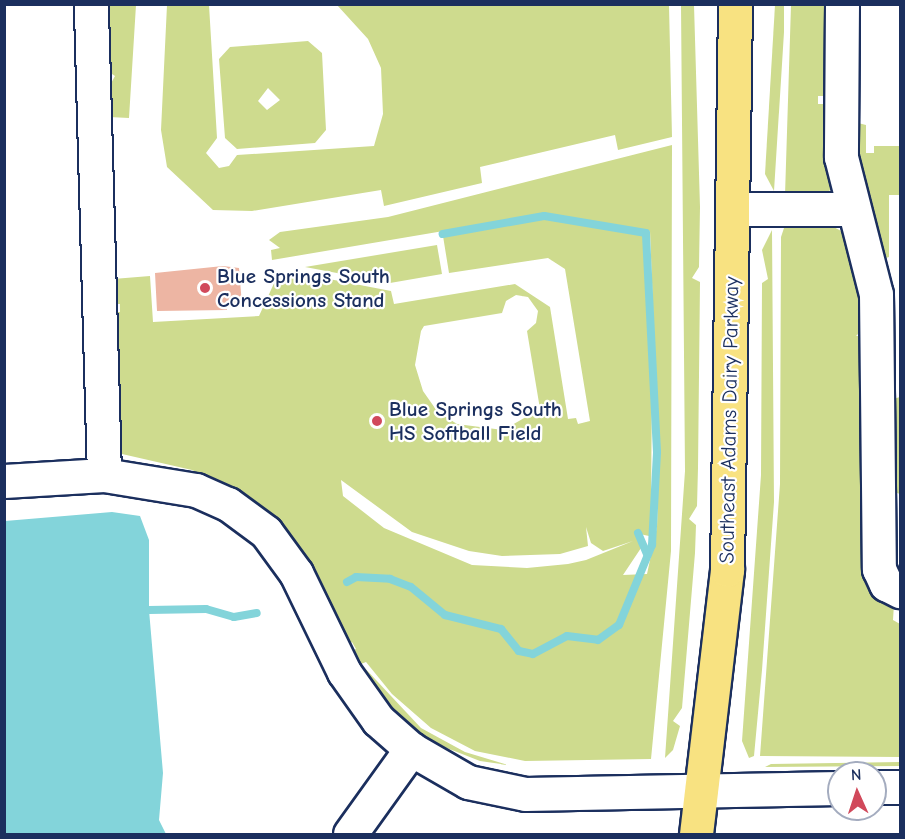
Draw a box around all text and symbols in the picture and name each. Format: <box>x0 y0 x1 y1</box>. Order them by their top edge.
place label: Blue Springs South Concessions Stand <box>217 263 390 313</box>
street label: Southeast Adams Dairy Parkway <box>714 276 744 564</box>
marker: Blue Springs South Concessions Stand <box>198 281 212 295</box>
place label: Blue Springs South HS Softball Field <box>389 396 562 446</box>
marker: Blue Springs South HS Softball Field <box>370 414 384 428</box>
north arrow <box>827 761 887 821</box>
text: N <box>850 766 862 784</box>

